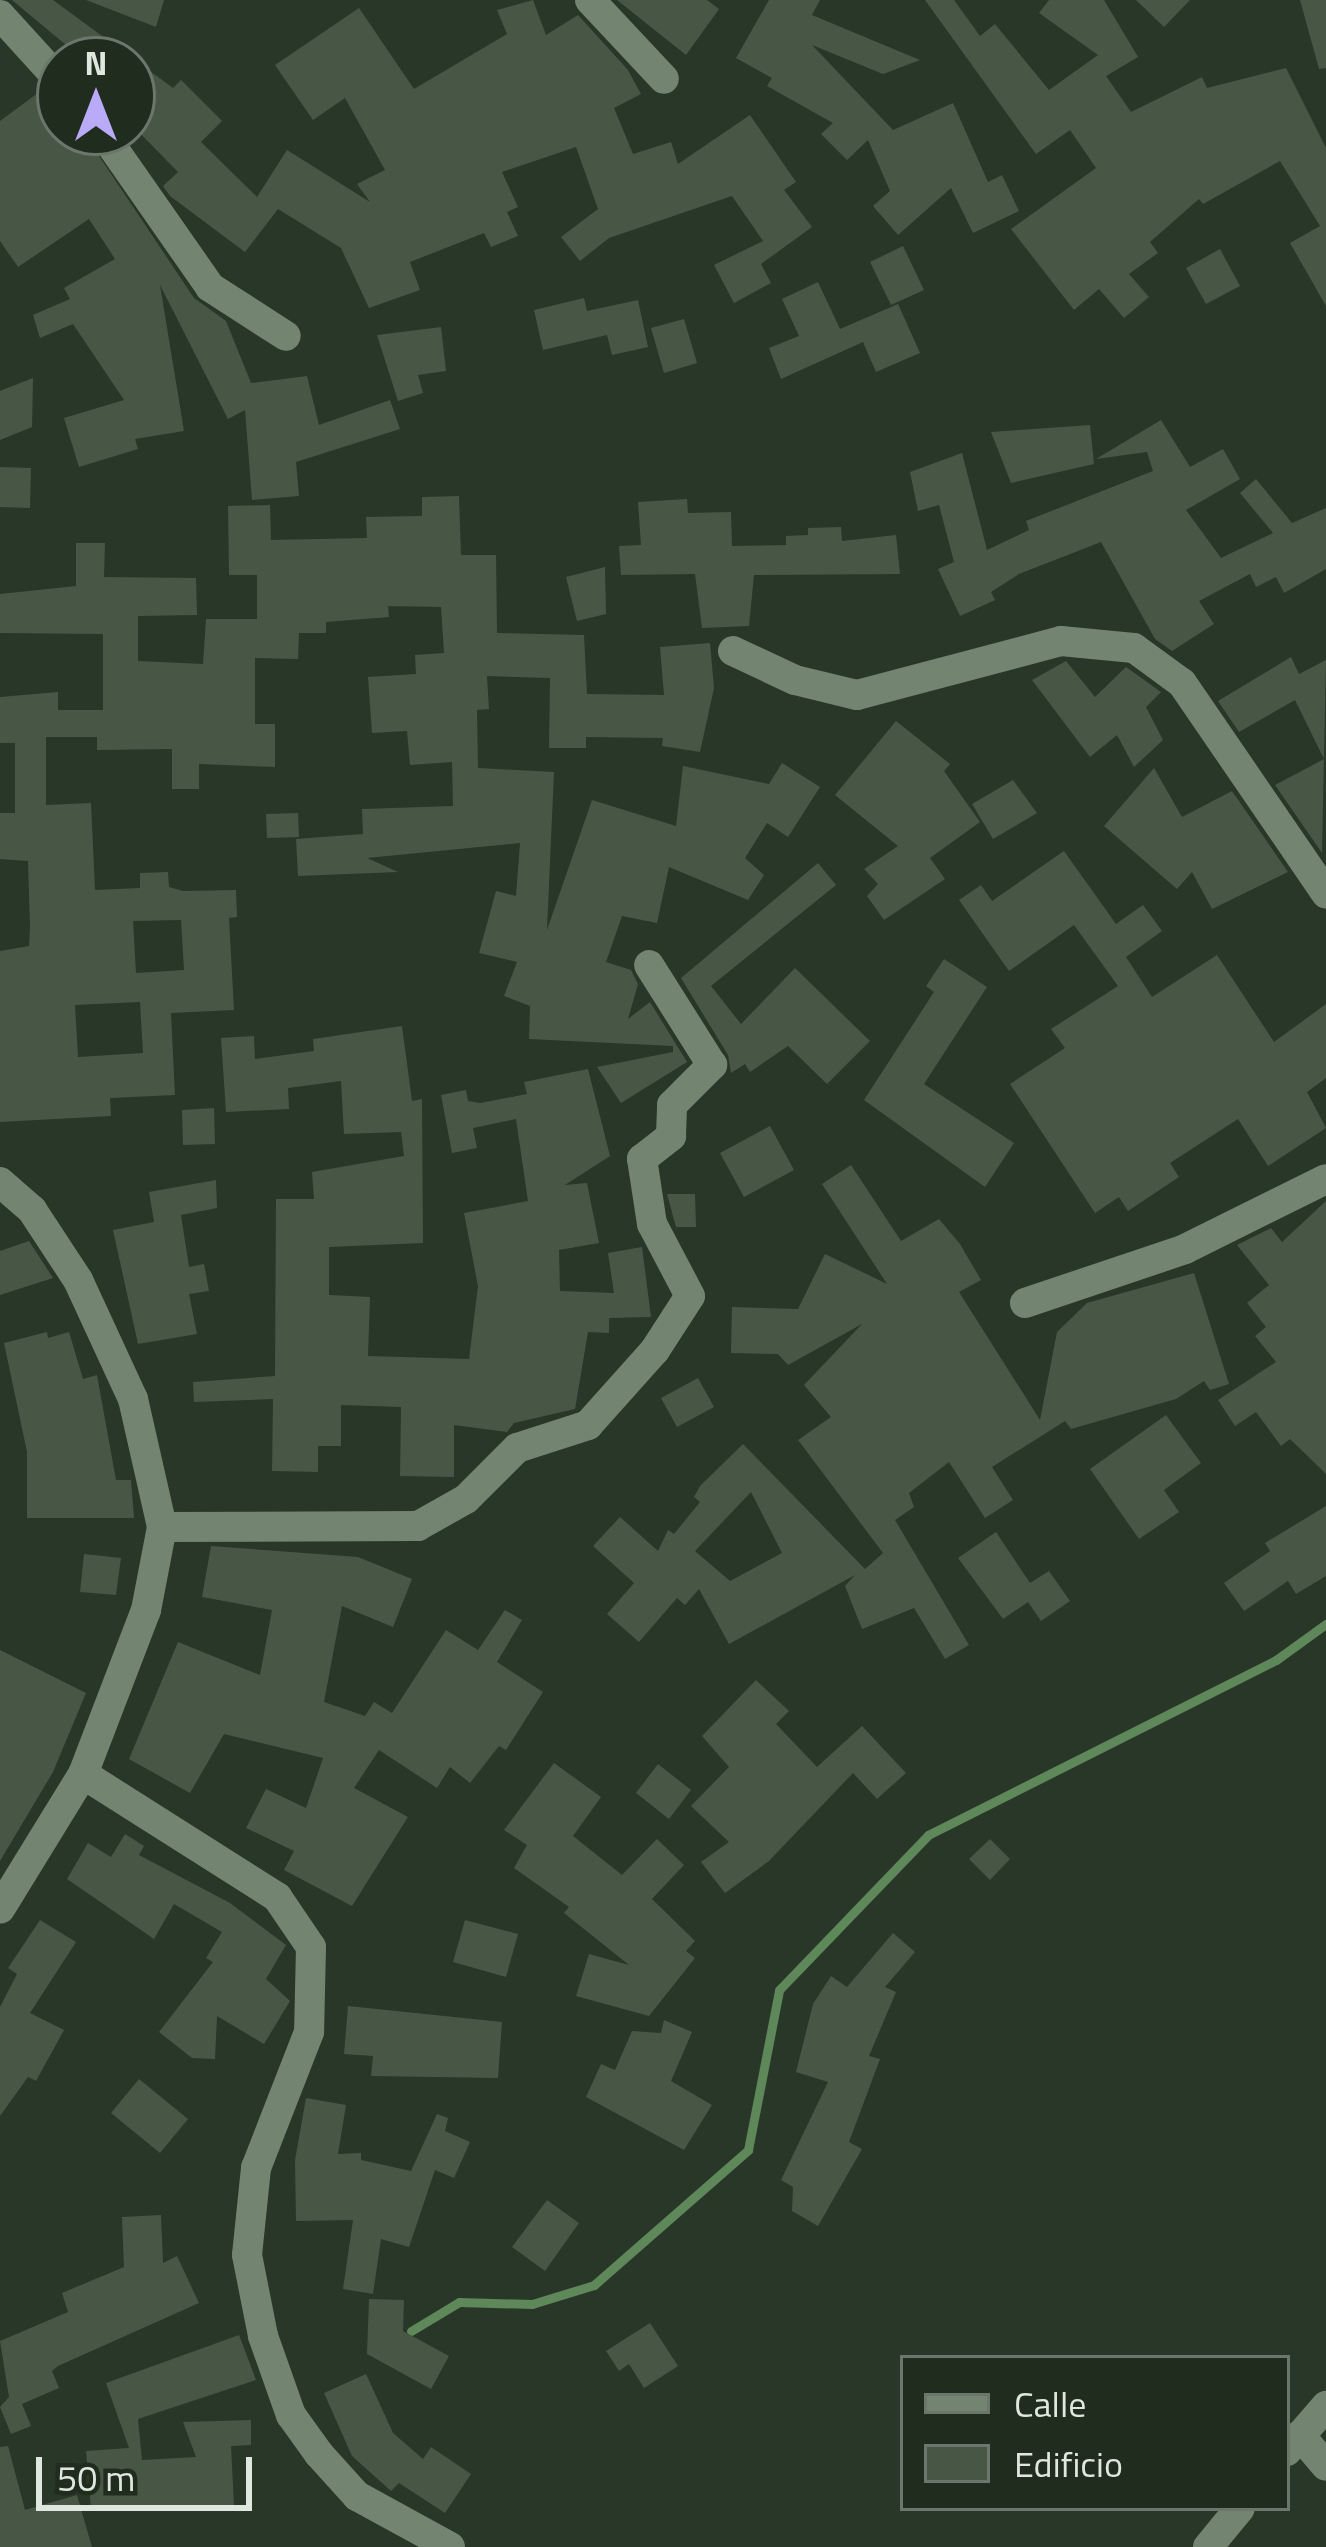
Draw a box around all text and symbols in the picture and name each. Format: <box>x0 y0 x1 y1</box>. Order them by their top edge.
north arrow <box>36 36 156 156</box>
text: N <box>85 38 107 88</box>
legend <box>900 2355 1290 2511</box>
text: Calle <box>1014 2376 1086 2431</box>
scale bar <box>42 2433 258 2507</box>
text: Edificio <box>1014 2436 1123 2491</box>
text: 50 m <box>57 2450 135 2505</box>

